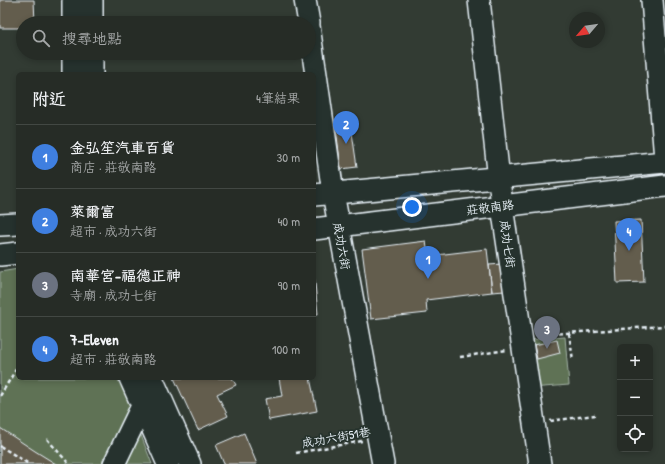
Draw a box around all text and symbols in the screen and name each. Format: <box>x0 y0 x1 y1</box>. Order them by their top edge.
north arrow <box>569 12 605 48</box>
search box <box>16 16 316 60</box>
icon: search <box>30 27 52 49</box>
text: 搜尋地點 <box>62 28 122 49</box>
text: 附近 <box>32 87 66 110</box>
text: 4筆結果 <box>256 89 300 107</box>
pin: 2 <box>333 111 359 144</box>
text: 金弘笙汽車百貨 <box>70 137 175 158</box>
text: 1 <box>43 148 47 166</box>
text: 30 m <box>277 148 300 166</box>
text: 商店 · 莊敬南路 <box>70 158 157 176</box>
street label: 莊敬南路 <box>465 196 515 218</box>
your location <box>402 197 422 217</box>
text: 萊爾富 <box>70 201 115 222</box>
text: 2 <box>42 212 48 230</box>
text: 40 m <box>277 212 300 230</box>
pin: 4 <box>616 218 642 251</box>
street label: 成功七街 <box>496 219 520 269</box>
street label: 成功六街 <box>329 221 355 271</box>
text: 超市 · 成功六街 <box>70 222 157 240</box>
pin: 1 <box>415 246 441 279</box>
text: 南華宮-福德正神 <box>70 265 181 286</box>
text: 3 <box>42 276 48 294</box>
text: 90 m <box>278 276 300 294</box>
text: 寺廟 · 成功七街 <box>70 286 157 304</box>
pin: 3 <box>534 316 560 349</box>
text: 7-Eleven <box>70 329 119 350</box>
text: 4 <box>43 340 47 358</box>
text: 100 m <box>272 340 300 358</box>
map controls <box>617 344 653 452</box>
button: + <box>617 344 653 380</box>
text: 超市 · 莊敬南路 <box>70 350 157 368</box>
button: − <box>617 380 653 416</box>
button: locate <box>617 416 653 452</box>
street label: 成功六街51巷 <box>300 423 372 451</box>

